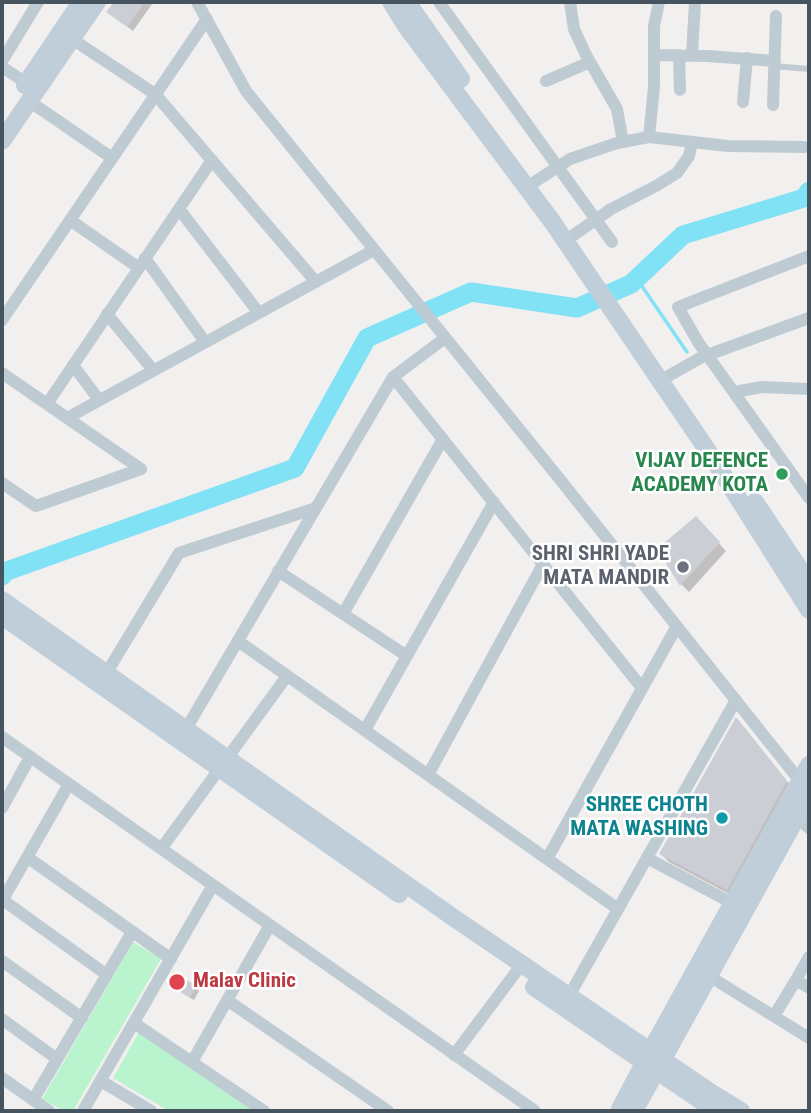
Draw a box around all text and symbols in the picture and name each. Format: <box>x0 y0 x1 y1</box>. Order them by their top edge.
place label: VIJAY DEFENCE ACADEMY KOTA <box>631 449 768 499</box>
marker: VIJAY DEFENCE ACADEMY KOTA <box>774 466 790 482</box>
place label: SHRI SHRI YADE MATA MANDIR <box>532 542 669 592</box>
marker: SHRI SHRI YADE MATA MANDIR <box>675 559 691 575</box>
place label: SHREE CHOTH MATA WASHING <box>570 793 708 843</box>
marker: SHREE CHOTH MATA WASHING <box>714 810 730 826</box>
place label: Malav Clinic <box>193 969 296 995</box>
marker: Malav Clinic <box>167 972 187 992</box>

